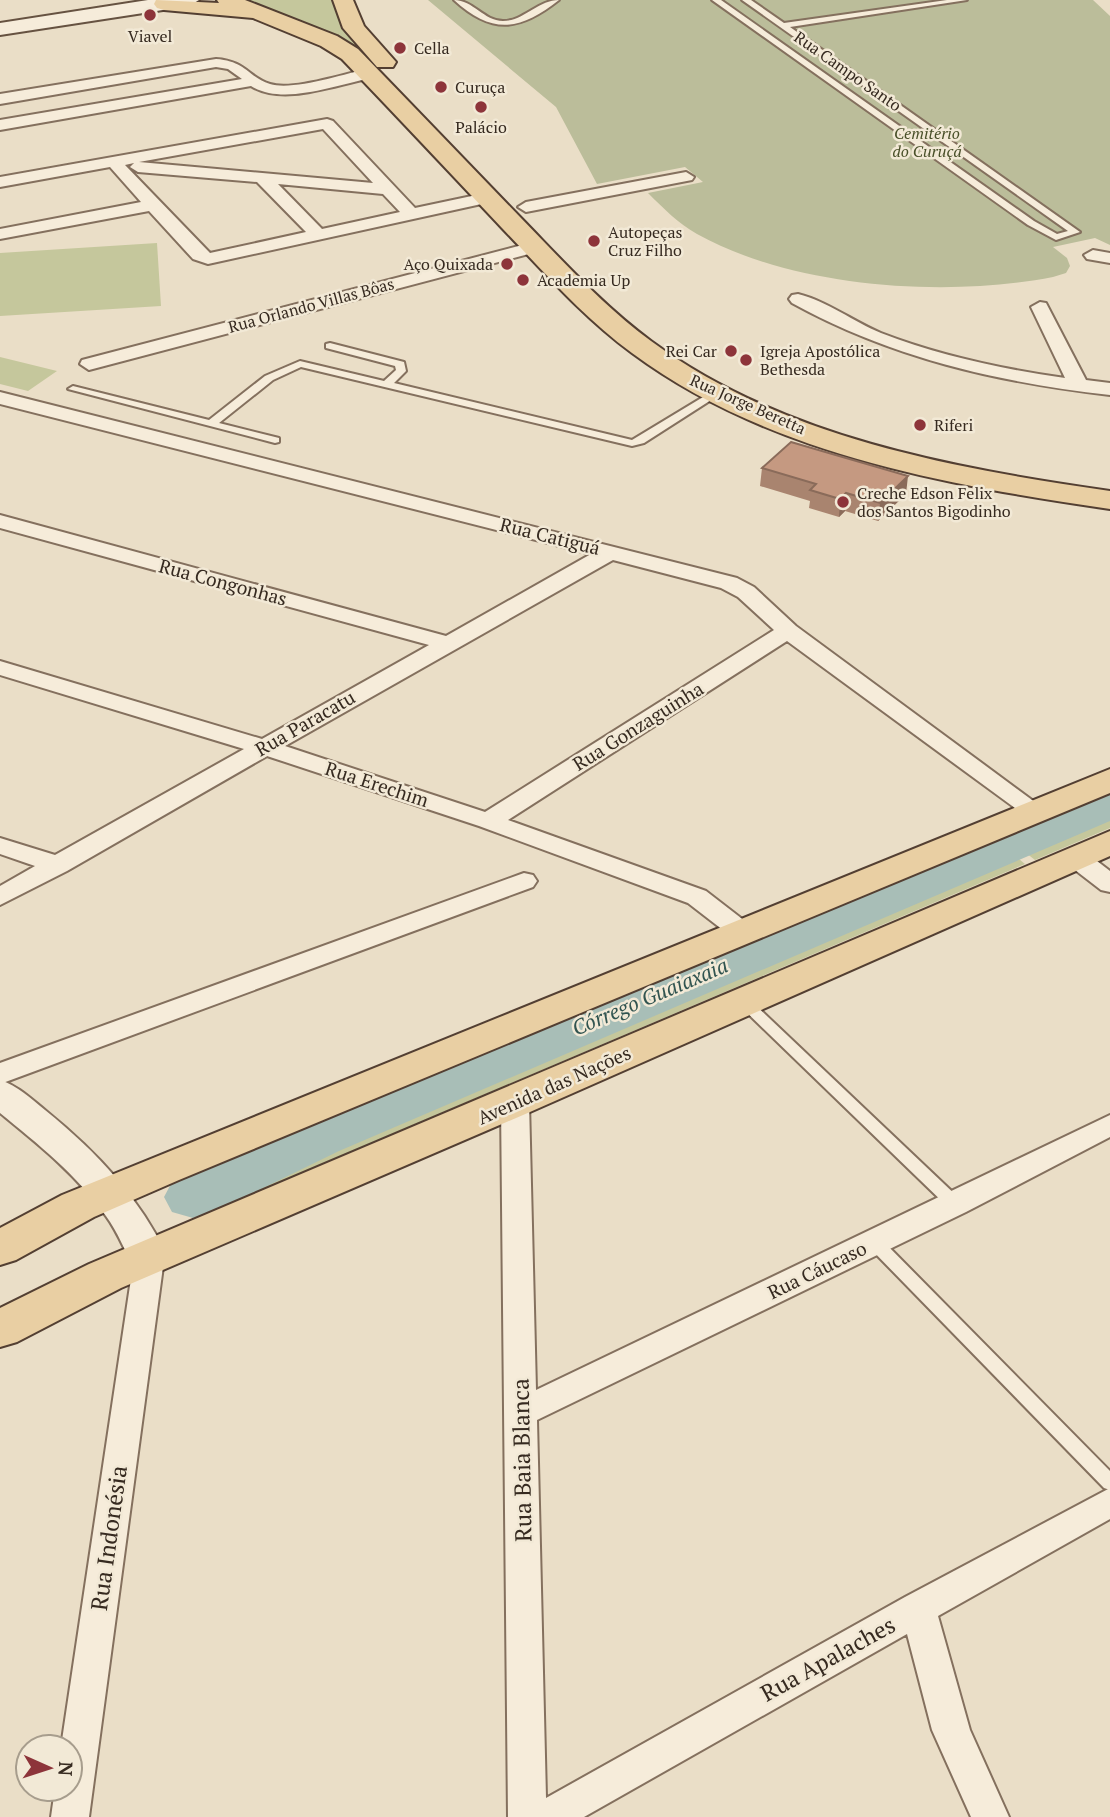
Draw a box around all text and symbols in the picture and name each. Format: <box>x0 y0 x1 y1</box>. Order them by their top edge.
marker: Viavel <box>142 7 158 23</box>
place label: Viavel <box>128 25 172 47</box>
street label: Rua Campo Santo <box>790 26 906 116</box>
place label: Cella <box>414 37 450 59</box>
marker: Cella <box>392 40 408 56</box>
place label: Curuça <box>455 76 505 98</box>
marker: Curuça <box>433 79 449 95</box>
marker: Palácio <box>473 99 489 115</box>
place label: Palácio <box>455 116 507 138</box>
park label: Cemitério do Curuçá <box>892 122 962 162</box>
place label: Autopeças Cruz Filho <box>608 221 683 261</box>
marker: Autopeças Cruz Filho <box>586 233 602 249</box>
place label: Aço Quixada <box>404 253 493 275</box>
marker: Aço Quixada <box>499 256 515 272</box>
place label: Academia Up <box>537 269 630 291</box>
street label: Rua Orlando Villas Bôas <box>226 272 396 338</box>
marker: Academia Up <box>515 272 531 288</box>
place label: Rei Car <box>666 340 718 362</box>
place label: Igreja Apostólica Bethesda <box>760 340 880 380</box>
marker: Rei Car <box>723 343 739 359</box>
marker: Igreja Apostólica Bethesda <box>738 352 754 368</box>
street label: Rua Jorge Beretta <box>687 369 809 439</box>
place label: Riferi <box>934 414 973 436</box>
marker: Riferi <box>912 417 928 433</box>
place label: Creche Edson Felix dos Santos Bigodinho <box>857 482 1011 522</box>
marker: Creche Edson Felix dos Santos Bigodinho <box>835 494 851 510</box>
street label: Rua Catiguá <box>497 511 603 560</box>
street label: Rua Congonhas <box>156 552 290 611</box>
street label: Rua Gonzaguinha <box>568 675 708 776</box>
street label: Rua Paracatu <box>250 684 359 761</box>
street label: Rua Erechim <box>322 755 433 812</box>
water label: Córrego Guaiaxaia <box>567 951 732 1042</box>
street label: Avenida das Nações <box>473 1039 634 1130</box>
street label: Rua Cáucaso <box>763 1235 870 1304</box>
street label: Rua Baia Blanca <box>505 1378 538 1542</box>
street label: Rua Indonésia <box>83 1463 134 1612</box>
street label: Rua Apalaches <box>755 1609 901 1708</box>
north arrow <box>14 1733 84 1803</box>
text: N <box>54 1761 79 1777</box>

